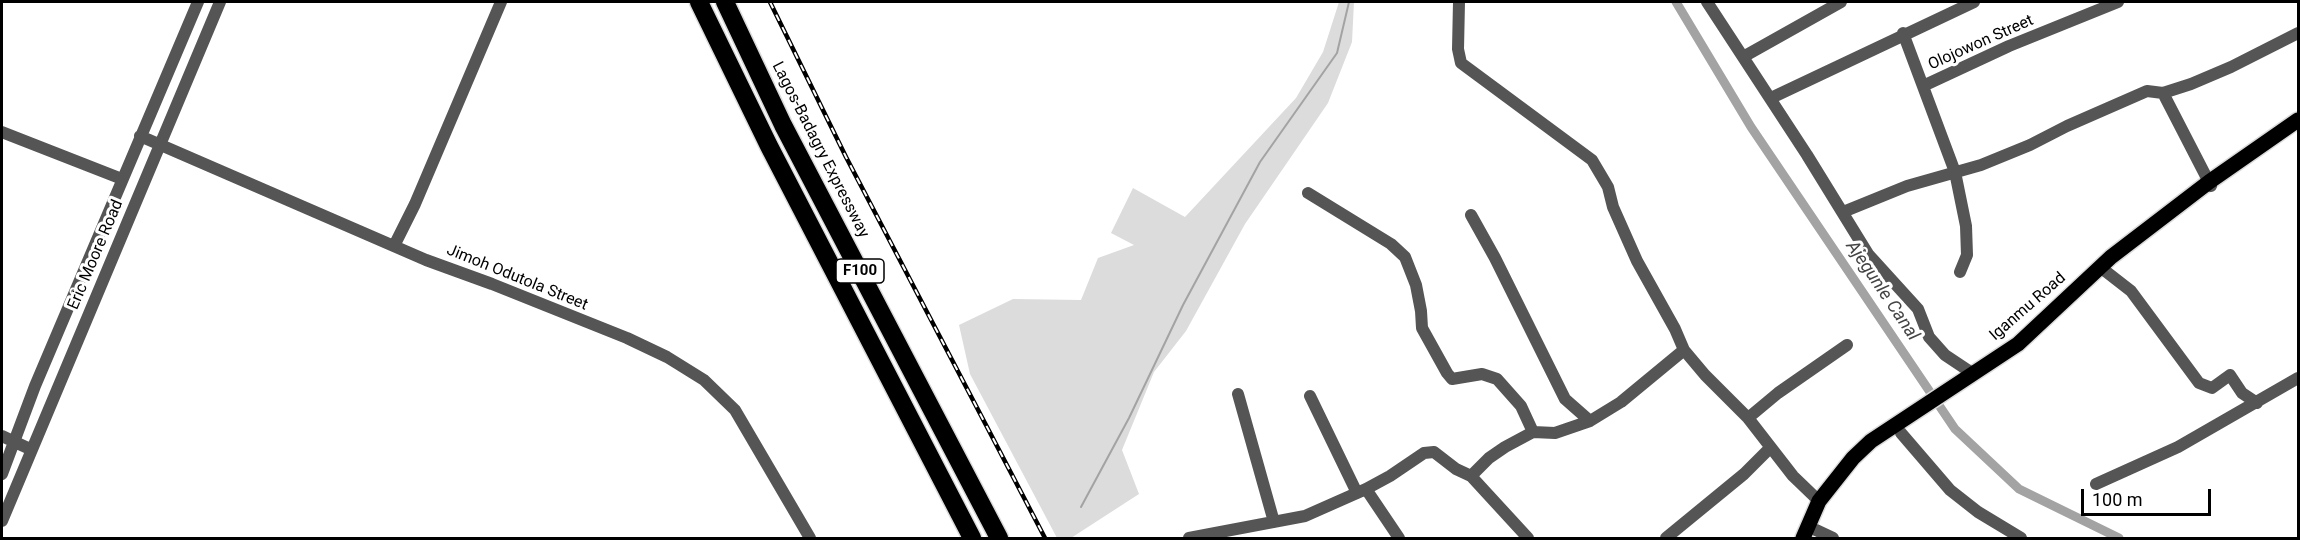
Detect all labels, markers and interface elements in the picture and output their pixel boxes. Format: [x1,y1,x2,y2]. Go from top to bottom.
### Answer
street label: Olojowon Street [1925,11,2037,75]
street label: Lagos-Badagry Expressway [767,59,873,241]
street label: Eric Moore Road [64,197,128,313]
water label: Ajegunle Canal [1841,237,1923,345]
street label: Jimoh Odutola Street [444,241,590,315]
road number: F100 [836,259,884,283]
street label: Iganmu Road [1986,269,2070,345]
scale bar [2084,477,2214,515]
text: 100 m [2092,489,2143,510]

